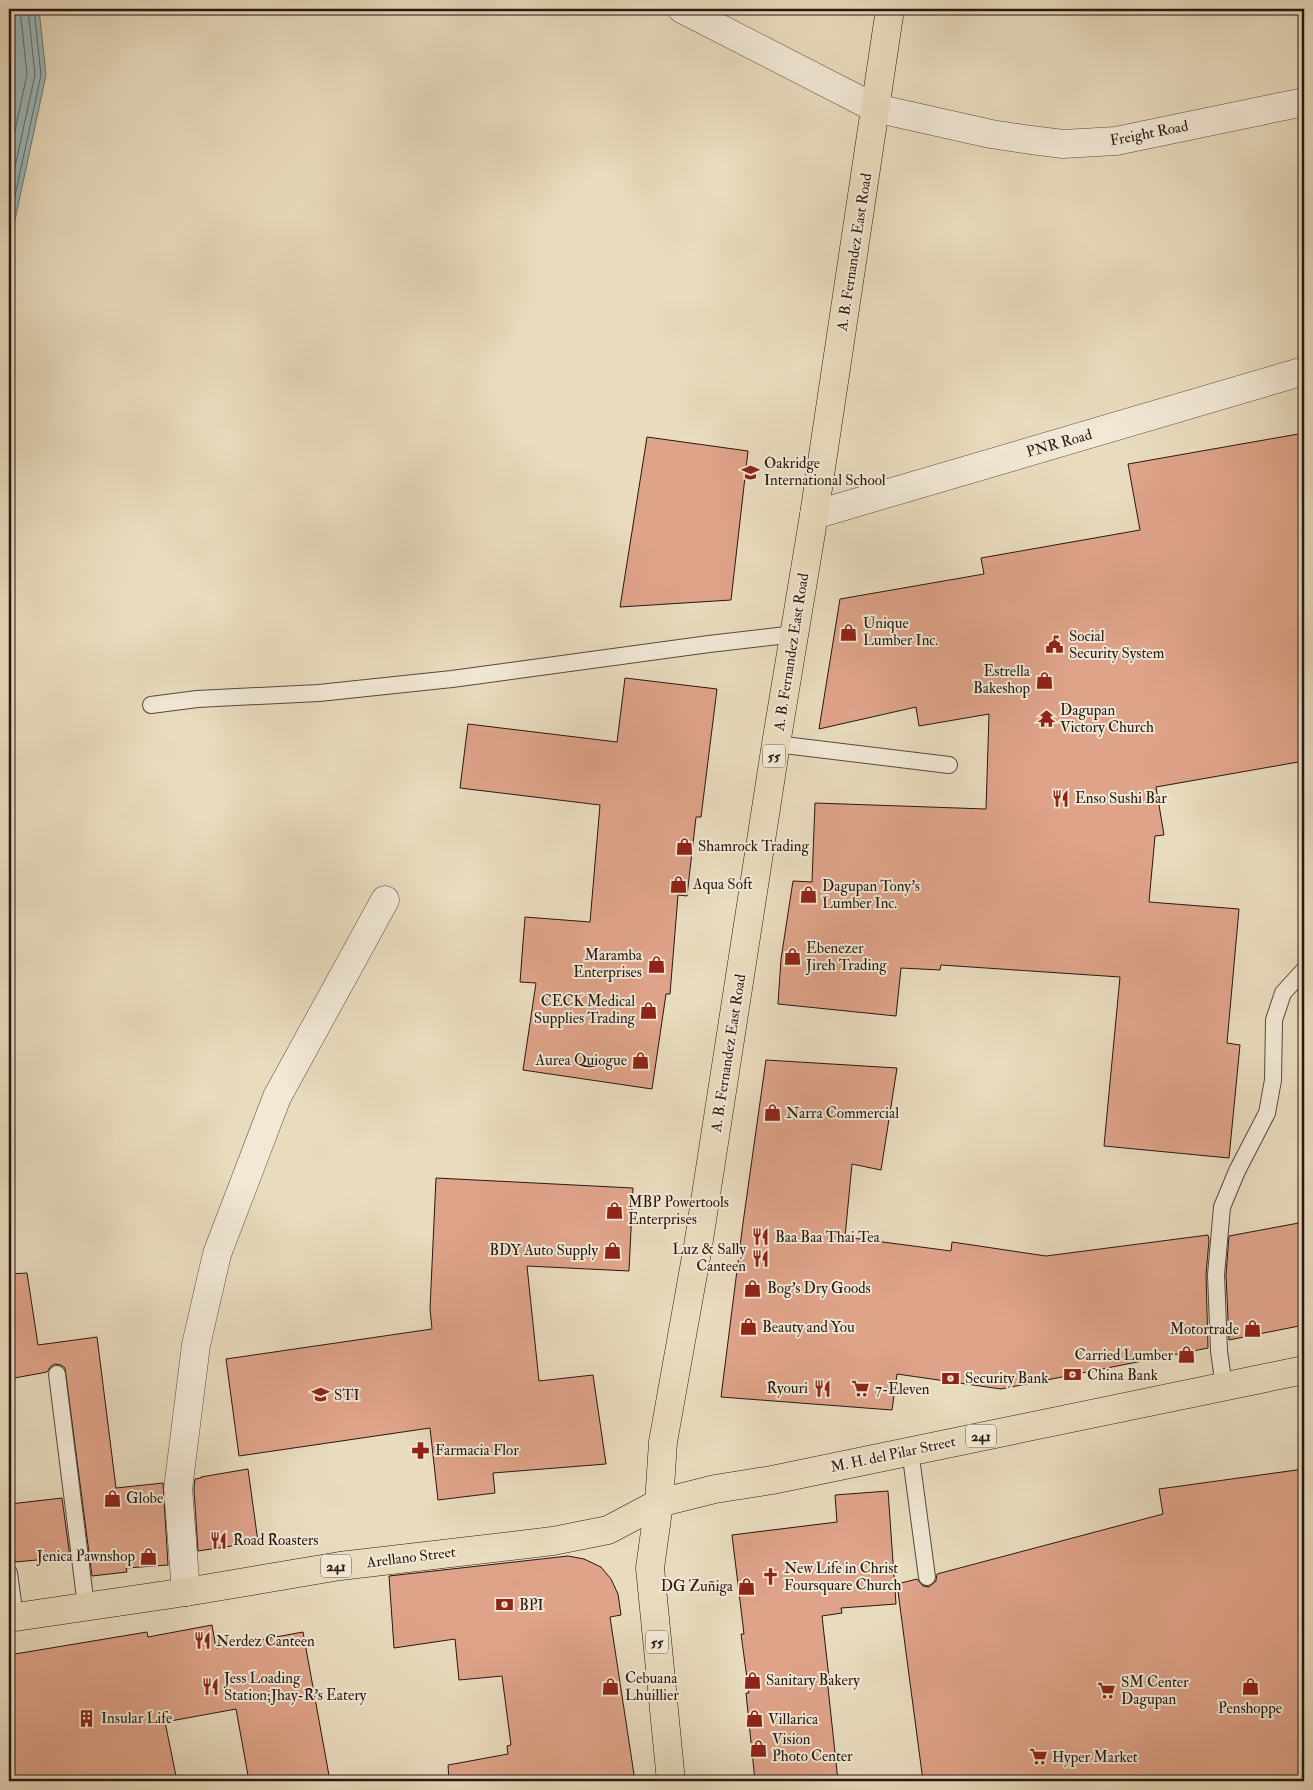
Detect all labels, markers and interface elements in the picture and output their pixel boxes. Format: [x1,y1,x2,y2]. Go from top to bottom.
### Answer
street label: Freight Road [1108,116,1190,150]
street label: A. B. Fernandez East Road [832,171,876,333]
street label: PNR Road [1024,425,1095,462]
place label: Oakridge International School [764,454,886,490]
school or university icon: Oakridge International School [740,462,760,482]
street label: A. B. Fernandez East Road [769,571,813,733]
place label: Unique Lumber Inc. [863,614,938,650]
shop icon: Unique Lumber Inc. [839,622,859,642]
place label: Social Security System [1069,627,1165,663]
public building icon: Social Security System [1045,635,1065,655]
place label: Estrella Bakeshop [973,662,1031,699]
shop icon: Estrella Bakeshop [1034,670,1054,690]
place label: Dagupan Victory Church [1060,701,1154,737]
temple icon: Dagupan Victory Church [1036,709,1056,729]
road number: 55 [763,744,785,768]
restaurant icon: Enso Sushi Bar [1051,788,1071,808]
place label: Enso Sushi Bar [1075,789,1167,808]
shop icon: Shamrock Trading [674,836,694,856]
place label: Shamrock Trading [698,837,810,856]
shop icon: Aqua Soft [669,874,689,894]
place label: Aqua Soft [692,875,753,894]
place label: Dagupan Tony's Lumber Inc. [822,877,920,913]
shop icon: Dagupan Tony's Lumber Inc. [798,885,818,905]
place label: Ebenezer Jireh Trading [805,939,887,976]
place label: Maramba Enterprises [573,946,643,983]
shop icon: Ebenezer Jireh Trading [782,947,802,967]
shop icon: Maramba Enterprises [646,954,666,974]
street label: A. B. Fernandez East Road [706,972,750,1134]
place label: CECK Medical Supplies Trading [534,992,636,1029]
shop icon: CECK Medical Supplies Trading [639,1000,659,1020]
shop icon: Aurea Quiogue [631,1050,651,1070]
place label: Aurea Quiogue [535,1051,627,1070]
shop icon: Narra Commercial [762,1103,782,1123]
place label: Narra Commercial [786,1104,899,1123]
place label: MBP Powertools Enterprises [628,1193,729,1230]
shop icon: MBP Powertools Enterprises [604,1201,624,1221]
restaurant icon: Baa Baa Thai Tea [751,1227,771,1247]
place label: Baa Baa Thai Tea [775,1228,880,1247]
shop icon: BDY Auto Supply [602,1240,622,1260]
place label: Luz & Sally Canteen [673,1240,746,1276]
place label: BDY Auto Supply [489,1241,598,1261]
restaurant icon: Luz & Sally Canteen [750,1248,770,1268]
shop icon: Bog's Dry Goods [743,1278,763,1298]
place label: Bog's Dry Goods [767,1279,871,1298]
shop icon: Beauty and You [738,1317,758,1337]
place label: Beauty and You [762,1318,855,1337]
shop icon: Motortrade [1243,1319,1263,1339]
place label: Motortrade [1170,1320,1239,1339]
shop icon: Carried Lumber [1177,1345,1197,1365]
place label: Carried Lumber [1075,1346,1173,1365]
bank icon: China Bank [1063,1365,1083,1385]
place label: China Bank [1087,1366,1158,1385]
bank icon: Security Bank [941,1368,961,1388]
place label: Security Bank [965,1369,1048,1388]
restaurant icon: Ryouri [812,1378,832,1398]
place label: Ryouri [767,1379,808,1398]
supermarket icon: 7-Eleven [851,1379,871,1399]
place label: 7-Eleven [875,1380,930,1399]
school or university icon: STI [310,1385,330,1405]
place label: STI [334,1386,360,1405]
road number: 241 [966,1424,996,1448]
street label: M. H. del Pilar Street [829,1432,957,1477]
pharmacy icon: Farmacia Flor [411,1440,431,1460]
place label: Farmacia Flor [435,1441,519,1460]
shop icon: Globe [102,1488,122,1508]
place label: Globe [126,1489,163,1508]
restaurant icon: Road Roasters [209,1530,229,1550]
place label: Road Roasters [233,1531,319,1550]
street label: Arellano Street [365,1543,457,1572]
shop icon: Jenica Pawnshop [139,1546,159,1566]
place label: Jenica Pawnshop [36,1547,135,1567]
road number: 241 [321,1554,351,1578]
place label: New Life in Christ Foursquare Church [784,1559,902,1595]
church icon: New Life in Christ Foursquare Church [760,1567,780,1587]
shop icon: DG Zuñiga [737,1576,757,1596]
place label: DG Zuñiga [661,1577,734,1596]
bank icon: BPI [495,1595,515,1615]
place label: BPI [519,1596,544,1615]
road number: 55 [646,1630,668,1654]
restaurant icon: Nerdez Canteen [192,1631,212,1651]
place label: Nerdez Canteen [216,1632,315,1651]
place label: Jess Loading Station;Jhay-R's Eatery [223,1669,367,1706]
place label: Cebuana Lhuillier [625,1669,679,1705]
shop icon: Sanitary Bakery [742,1670,762,1690]
place label: Sanitary Bakery [766,1671,860,1690]
place label: SM Center Dagupan [1121,1673,1189,1710]
restaurant icon: Jess Loading Station;Jhay-R's Eatery [200,1677,220,1697]
shop icon: Cebuana Lhuillier [601,1677,621,1697]
shop icon: Penshoppe [1240,1677,1260,1697]
supermarket icon: SM Center Dagupan [1097,1681,1117,1701]
place label: Penshoppe [1218,1699,1282,1719]
building icon: Insular Life [77,1708,97,1728]
place label: Insular Life [101,1709,172,1728]
shop icon: Villarica [744,1709,764,1729]
place label: Villarica [768,1710,819,1729]
place label: Vision Photo Center [772,1730,853,1766]
shop icon: Vision Photo Center [748,1738,768,1758]
supermarket icon: Hyper Market [1028,1747,1048,1767]
place label: Hyper Market [1052,1748,1138,1768]

